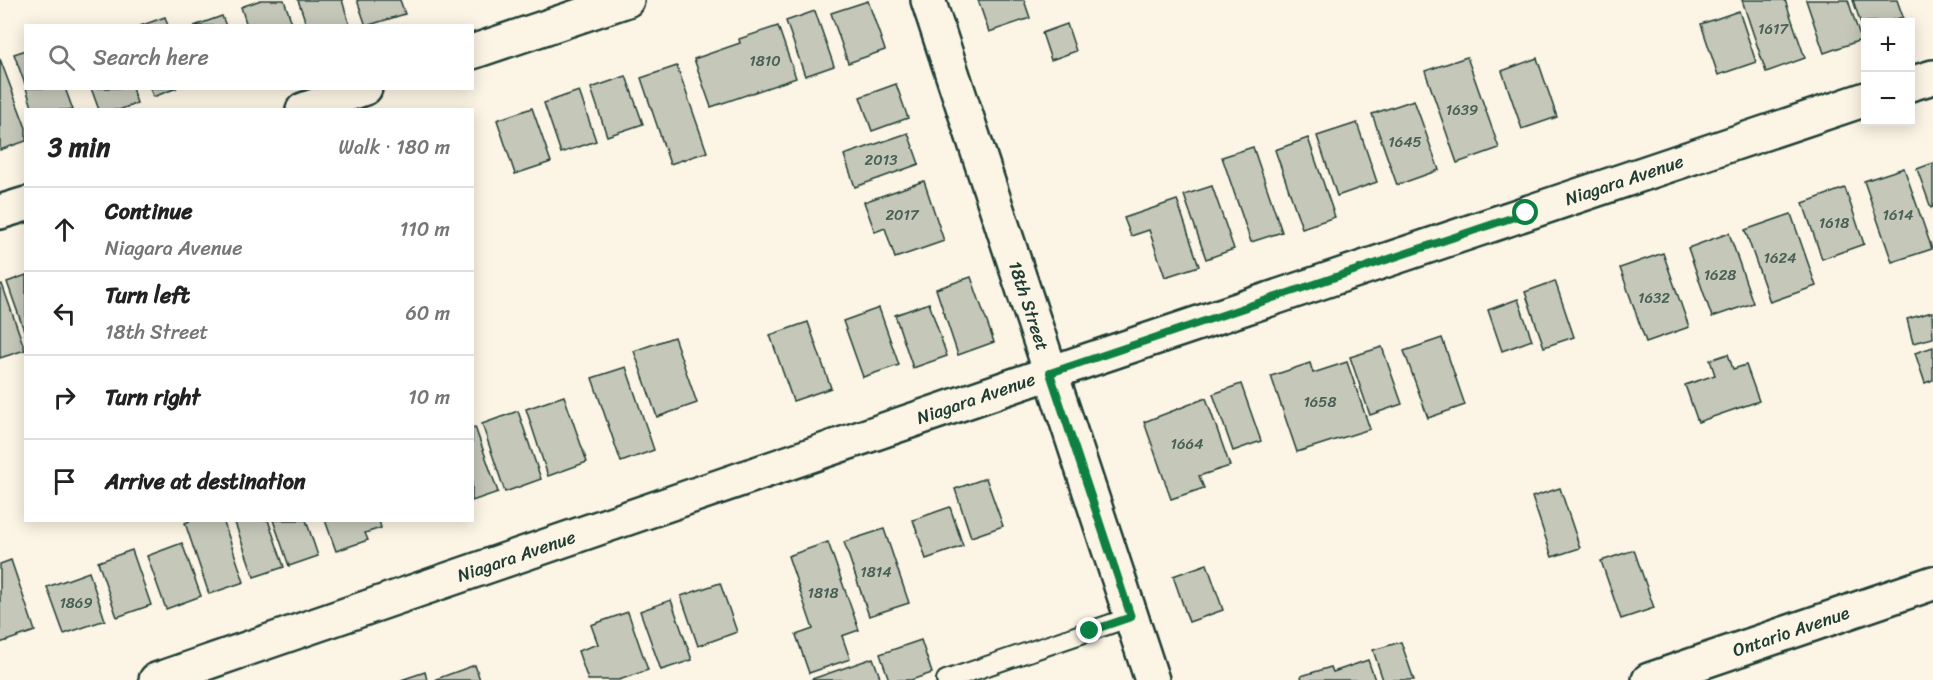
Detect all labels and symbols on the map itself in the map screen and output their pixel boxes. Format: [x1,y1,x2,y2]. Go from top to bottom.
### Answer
house number: 1617 [1758,16,1789,42]
house number: 1810 [749,48,781,74]
house number: 1639 [1446,97,1478,123]
house number: 1645 [1388,129,1422,155]
street label: Niagara Avenue [1560,145,1688,215]
house number: 2013 [865,147,897,173]
route start [1512,199,1538,225]
house number: 2017 [885,202,920,228]
house number: 1614 [1883,202,1913,228]
house number: 1618 [1819,210,1849,236]
house number: 1624 [1764,245,1797,271]
street label: 18th Street [999,257,1059,355]
house number: 1628 [1704,262,1736,288]
house number: 1632 [1638,285,1670,311]
street label: Niagara Avenue [912,363,1040,434]
house number: 1658 [1303,389,1337,415]
house number: 1664 [1171,431,1203,457]
street label: Niagara Avenue [453,521,580,592]
house number: 1814 [860,559,892,585]
house number: 1818 [808,580,838,606]
house number: 1869 [59,590,93,616]
street label: Ontario Avenue [1728,597,1854,666]
route end [1076,617,1102,643]

